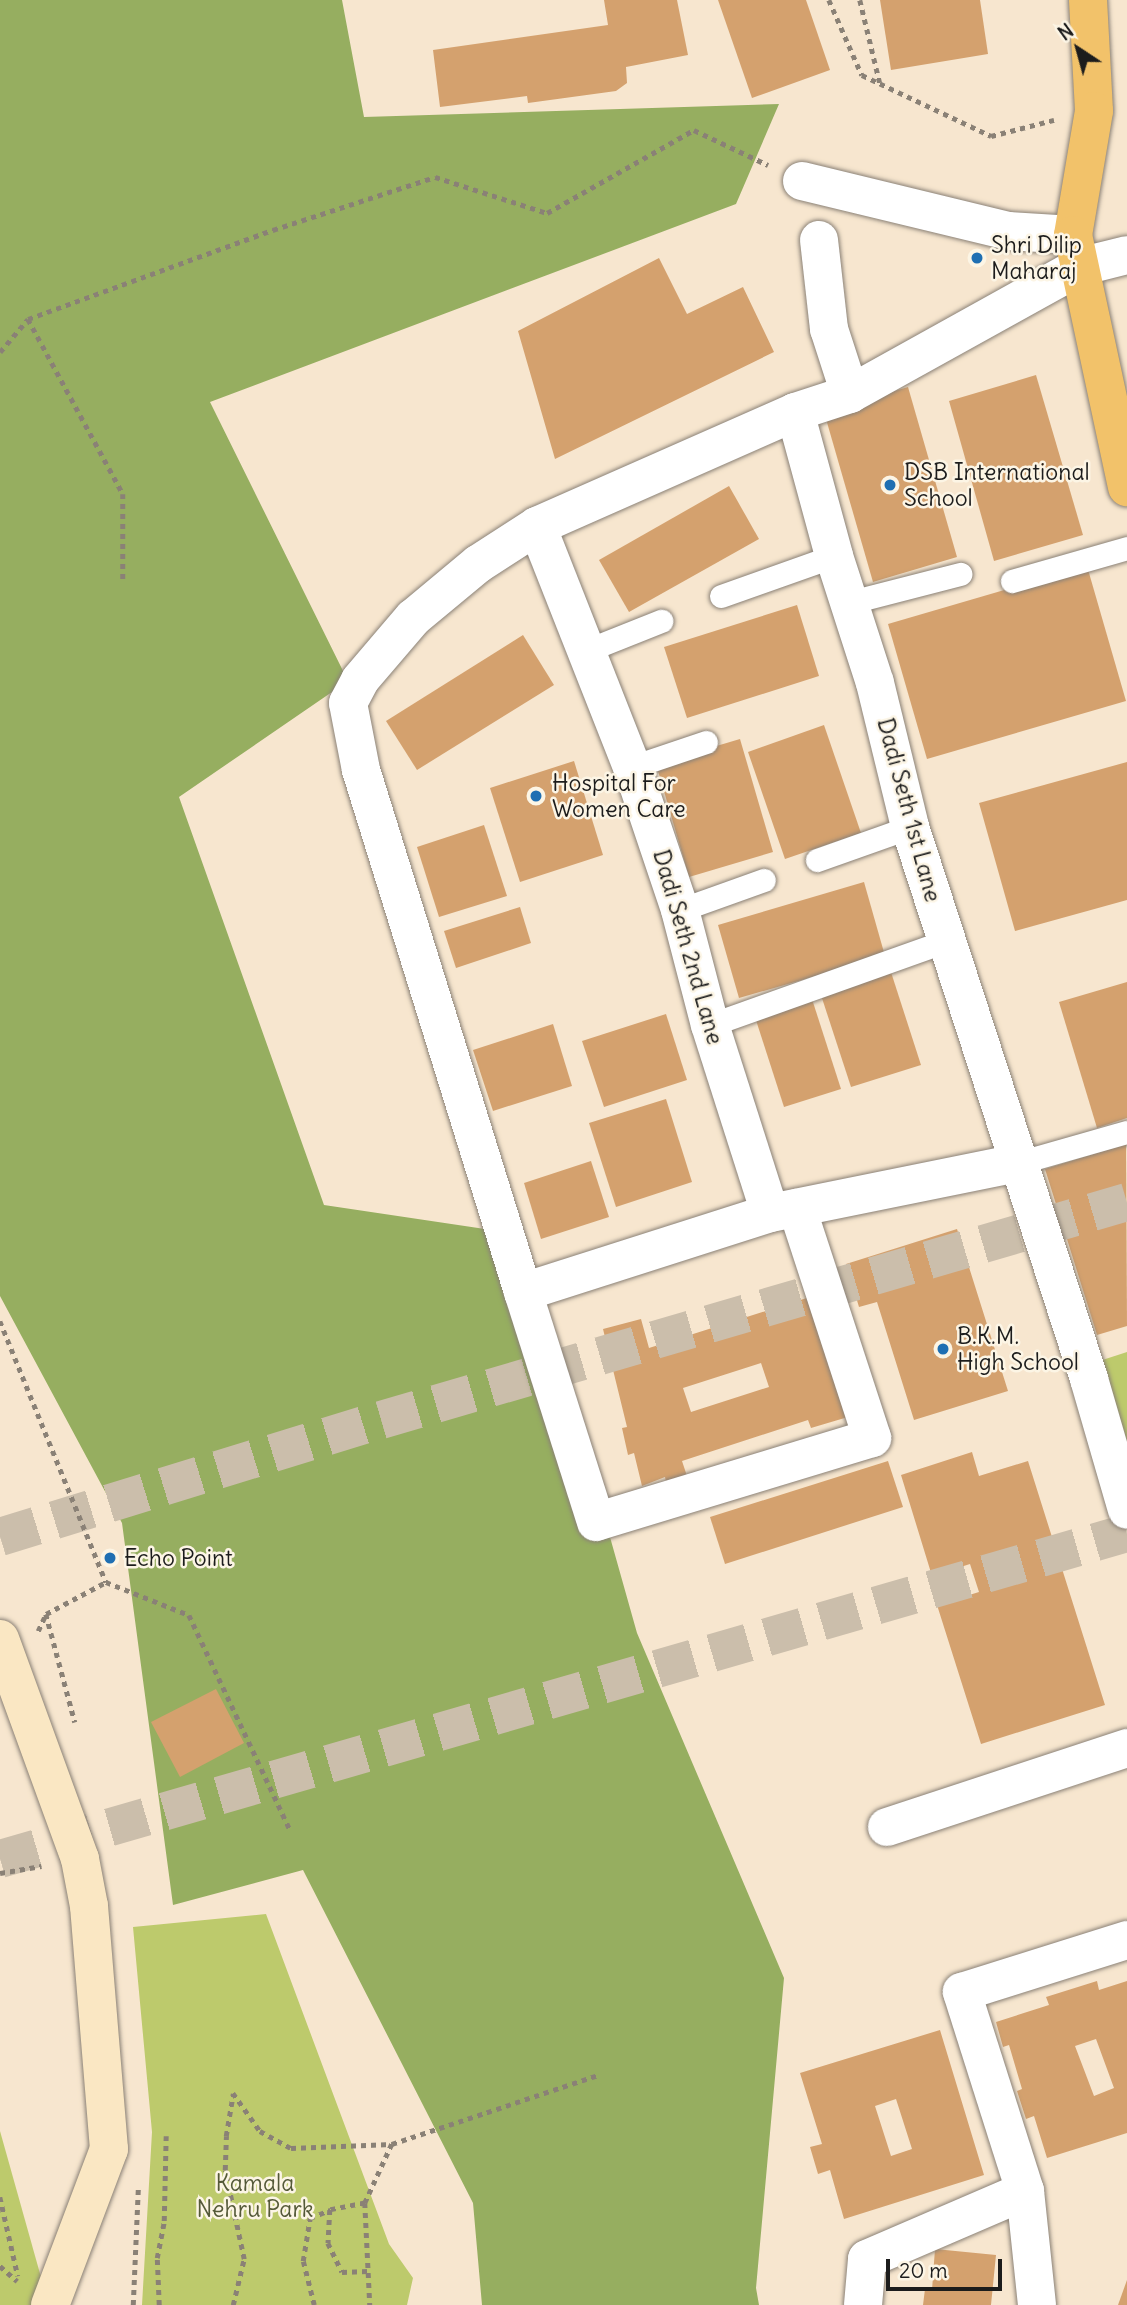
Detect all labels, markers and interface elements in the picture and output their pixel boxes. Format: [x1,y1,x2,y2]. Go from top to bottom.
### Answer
north arrow [1043,14,1113,84]
text: N [1053,18,1078,46]
place label: Shri Dilip Maharaj [991,231,1082,285]
marker: Shri Dilip Maharaj [969,250,985,266]
place label: DSB International School [904,458,1090,512]
marker: DSB International School [882,477,898,493]
street label: Dadi Seth 1st Lane [871,715,947,905]
place label: Hospital For Women Care [552,769,686,823]
marker: Hospital For Women Care [526,786,546,806]
street label: Dadi Seth 2nd Lane [647,846,729,1048]
place label: B.K.M. High School [957,1322,1079,1376]
marker: B.K.M. High School [935,1341,951,1357]
place label: Echo Point [124,1544,233,1572]
marker: Echo Point [102,1550,118,1566]
park label: Kamala Nehru Park [196,2169,314,2223]
scale bar [889,2246,1004,2290]
text: 20 m [899,2257,948,2284]

